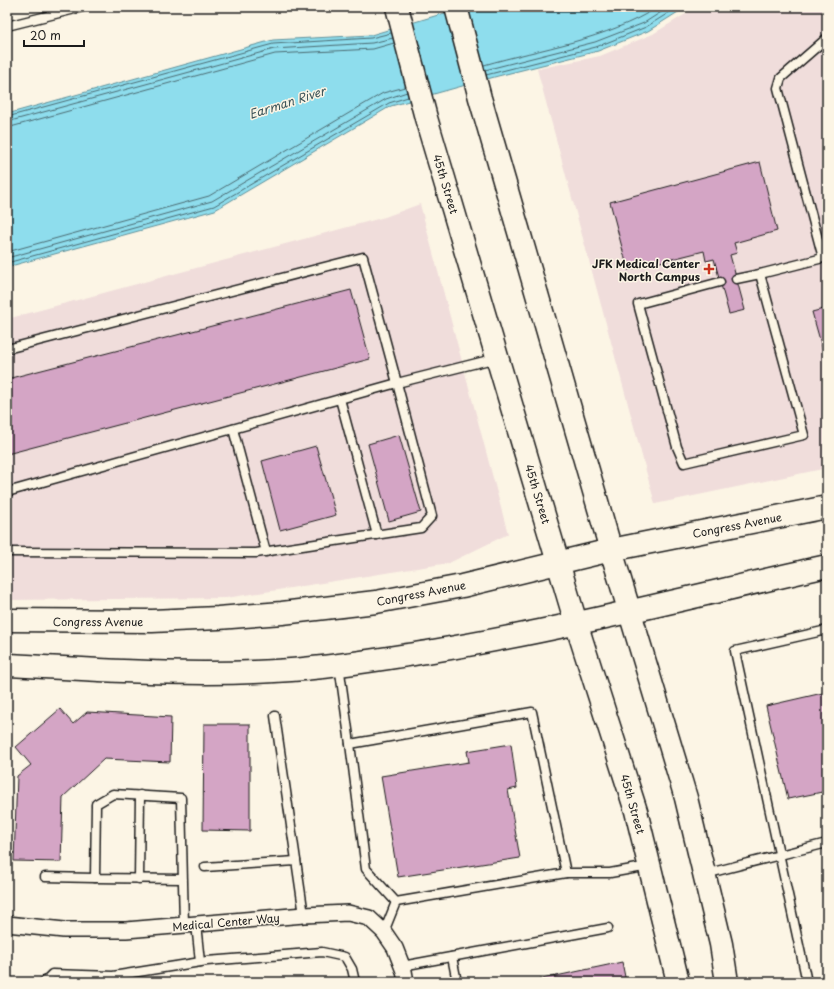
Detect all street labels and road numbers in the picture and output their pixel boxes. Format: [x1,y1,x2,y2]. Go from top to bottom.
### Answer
street label: 45th Street [429,152,463,216]
street label: 45th Street [521,462,555,526]
street label: Congress Avenue [691,508,783,542]
street label: Congress Avenue [375,576,467,610]
street label: Congress Avenue [53,613,143,630]
street label: 45th Street [616,772,650,836]
street label: Medical Center Way [172,909,280,935]

